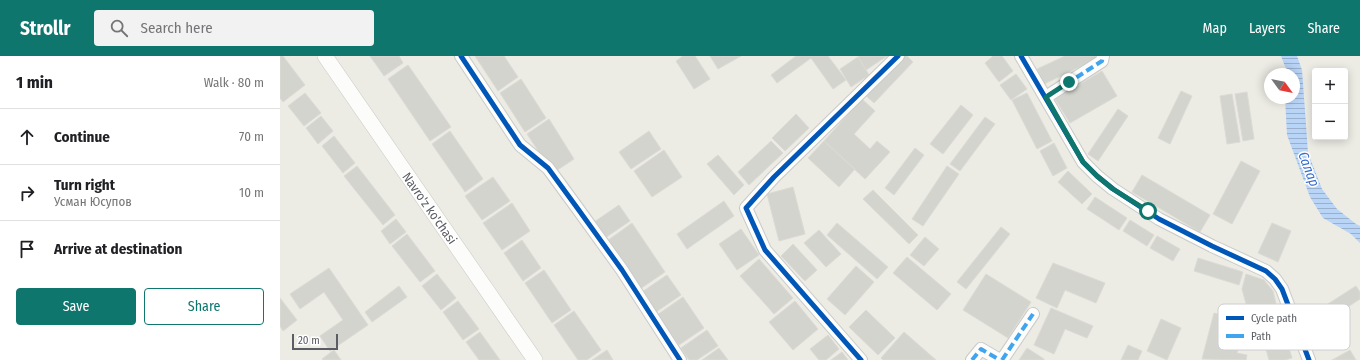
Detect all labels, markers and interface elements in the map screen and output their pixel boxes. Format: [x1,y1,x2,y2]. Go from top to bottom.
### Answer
search box [94,10,374,46]
text: Strollr [20,17,70,40]
icon: search [108,17,130,39]
text: Search here [140,19,213,37]
text: Map [1203,20,1227,37]
text: Layers [1249,20,1285,37]
text: Share [1307,20,1340,37]
north arrow [1264,68,1300,104]
map controls [1312,68,1348,140]
button: + [1312,68,1348,104]
text: 1 min [16,72,53,93]
route end [1060,73,1078,91]
text: Walk · 80 m [204,75,264,90]
button: − [1312,104,1348,140]
icon: ahead [16,126,38,148]
text: Continue [54,128,110,146]
text: 70 m [239,129,264,144]
water label: Салар [1294,149,1323,189]
street label: Navro'z ko'chasi [399,170,460,247]
text: Turn right [54,176,115,194]
icon: right [16,182,38,204]
text: 10 m [239,185,264,200]
text: Усман Юсупов [54,194,132,209]
route start [1139,202,1157,220]
icon: arrive [16,238,38,260]
text: Arrive at destination [54,240,182,258]
button: Save [16,288,136,325]
button: Share [144,288,264,325]
legend [1218,304,1350,350]
text: Cycle path [1251,312,1297,325]
text: Path [1251,330,1271,343]
scale bar [292,332,338,351]
text: 20 m [298,334,320,347]

